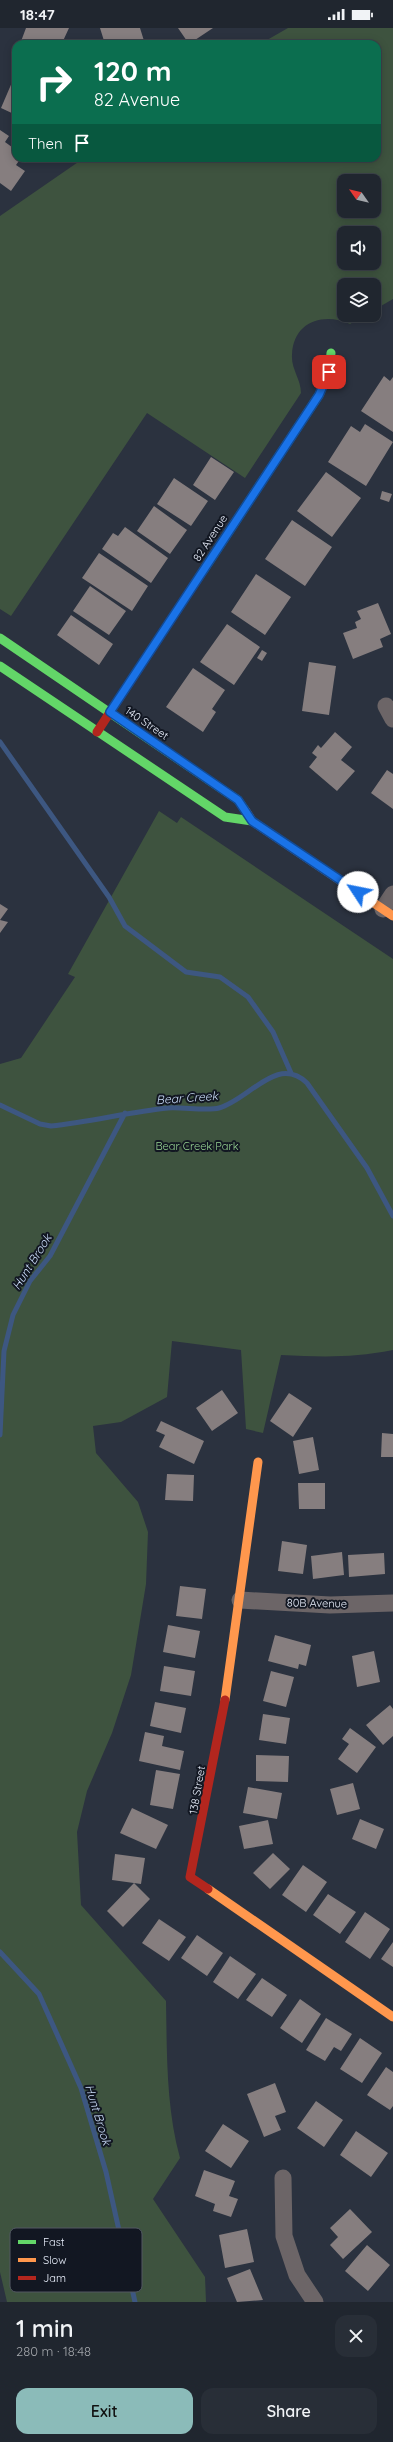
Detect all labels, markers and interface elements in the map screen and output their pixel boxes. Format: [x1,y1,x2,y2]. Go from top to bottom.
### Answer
text: 18:47 [20,5,55,24]
text: 120 m [94,53,172,88]
icon: right [28,56,80,108]
text: 82 Avenue [94,88,180,111]
icon: arrive [71,132,93,154]
text: Then [28,134,63,153]
north arrow [337,174,381,218]
map controls [337,174,381,322]
button: sound [337,226,381,270]
button: layers [337,278,381,322]
pin [312,355,346,389]
icon: arrive [318,361,340,383]
street label: 82 Avenue [190,512,230,564]
street label: 140 Street [123,703,172,743]
position arrow [337,871,379,913]
water label: Bear Creek [156,1088,220,1107]
park label: Bear Creek Park [155,1139,239,1153]
water label: Hunt Brook [9,1230,55,1292]
street label: 80B Avenue [287,1595,347,1611]
street label: 138 Street [186,1764,208,1815]
water label: Hunt Brook [82,2083,115,2149]
legend [10,2228,142,2292]
text: Fast [43,2235,65,2249]
text: Slow [43,2253,67,2267]
text: Jam [43,2271,66,2285]
text: 1 min [16,2313,74,2343]
button: close [335,2315,377,2357]
text: 280 m · 18:48 [16,2343,91,2359]
button: Exit [16,2388,193,2434]
button: Share [201,2388,377,2434]

